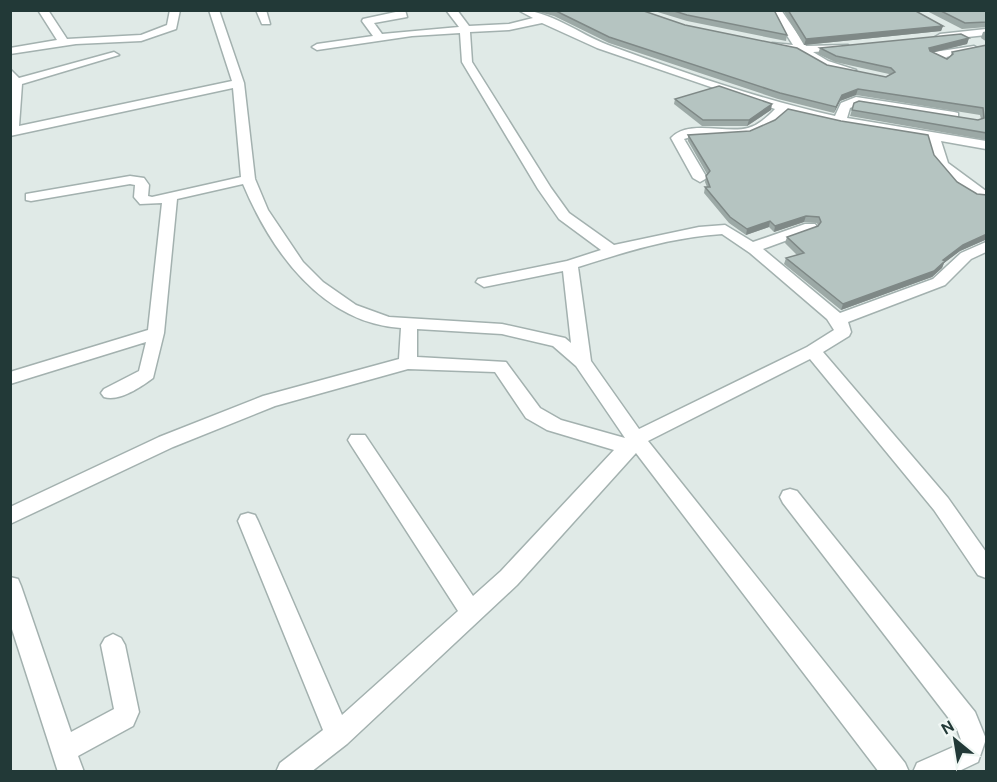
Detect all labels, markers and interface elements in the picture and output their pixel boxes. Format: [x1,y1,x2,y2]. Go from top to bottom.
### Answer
north arrow [925,710,985,770]
text: N [938,716,957,738]

